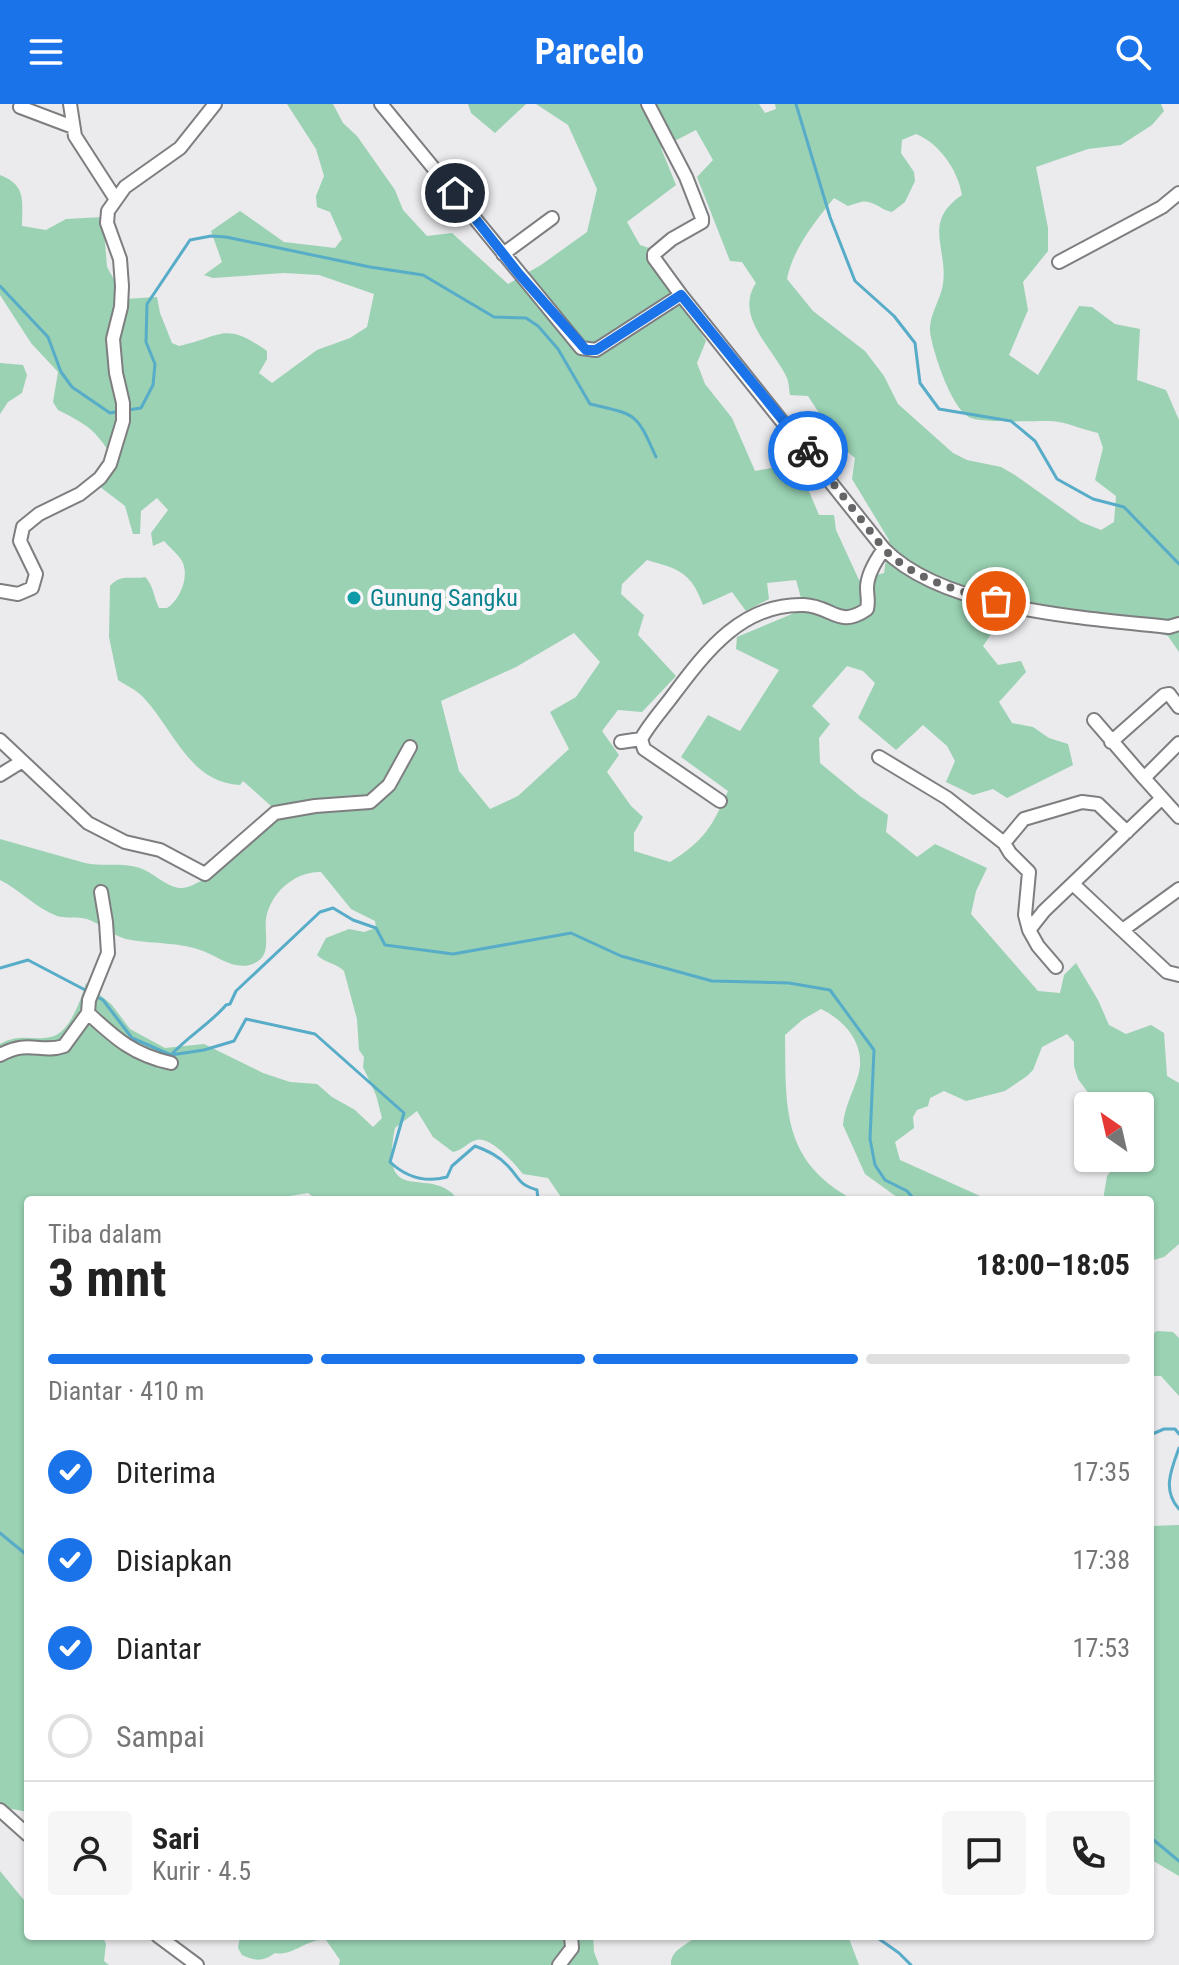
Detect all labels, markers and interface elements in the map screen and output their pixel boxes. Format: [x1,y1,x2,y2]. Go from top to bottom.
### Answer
icon: menu [24,30,68,74]
icon: search [1111,30,1155,74]
text: Parcelo [535,31,644,73]
pin [421,159,489,227]
icon: home [433,171,477,215]
courier [768,411,848,491]
icon: bike [786,429,830,473]
pin [962,567,1030,635]
icon: bag [974,579,1018,623]
place label: Gunung Sangku [370,584,518,612]
marker: Gunung Sangku [345,589,363,607]
north arrow [1074,1092,1154,1172]
map controls [1074,1092,1154,1172]
text: Tiba dalam [48,1219,162,1249]
text: 18:00–18:05 [976,1247,1130,1282]
text: 3 mnt [48,1248,166,1309]
text: Diantar · 410 m [48,1376,204,1406]
icon: check [48,1450,92,1494]
text: Diterima [116,1455,216,1490]
text: 17:35 [1073,1457,1130,1487]
icon: check [48,1538,92,1582]
text: Disiapkan [116,1543,232,1578]
text: 17:38 [1073,1545,1130,1575]
icon: check [48,1626,92,1670]
text: Diantar [116,1631,201,1666]
text: 17:53 [1073,1633,1130,1663]
text: Sampai [116,1719,205,1754]
button: person [48,1811,132,1895]
button: chat [942,1811,1026,1895]
button: phone [1046,1811,1130,1895]
text: Sari [152,1821,200,1856]
text: Kurir · 4.5 [152,1856,251,1886]

